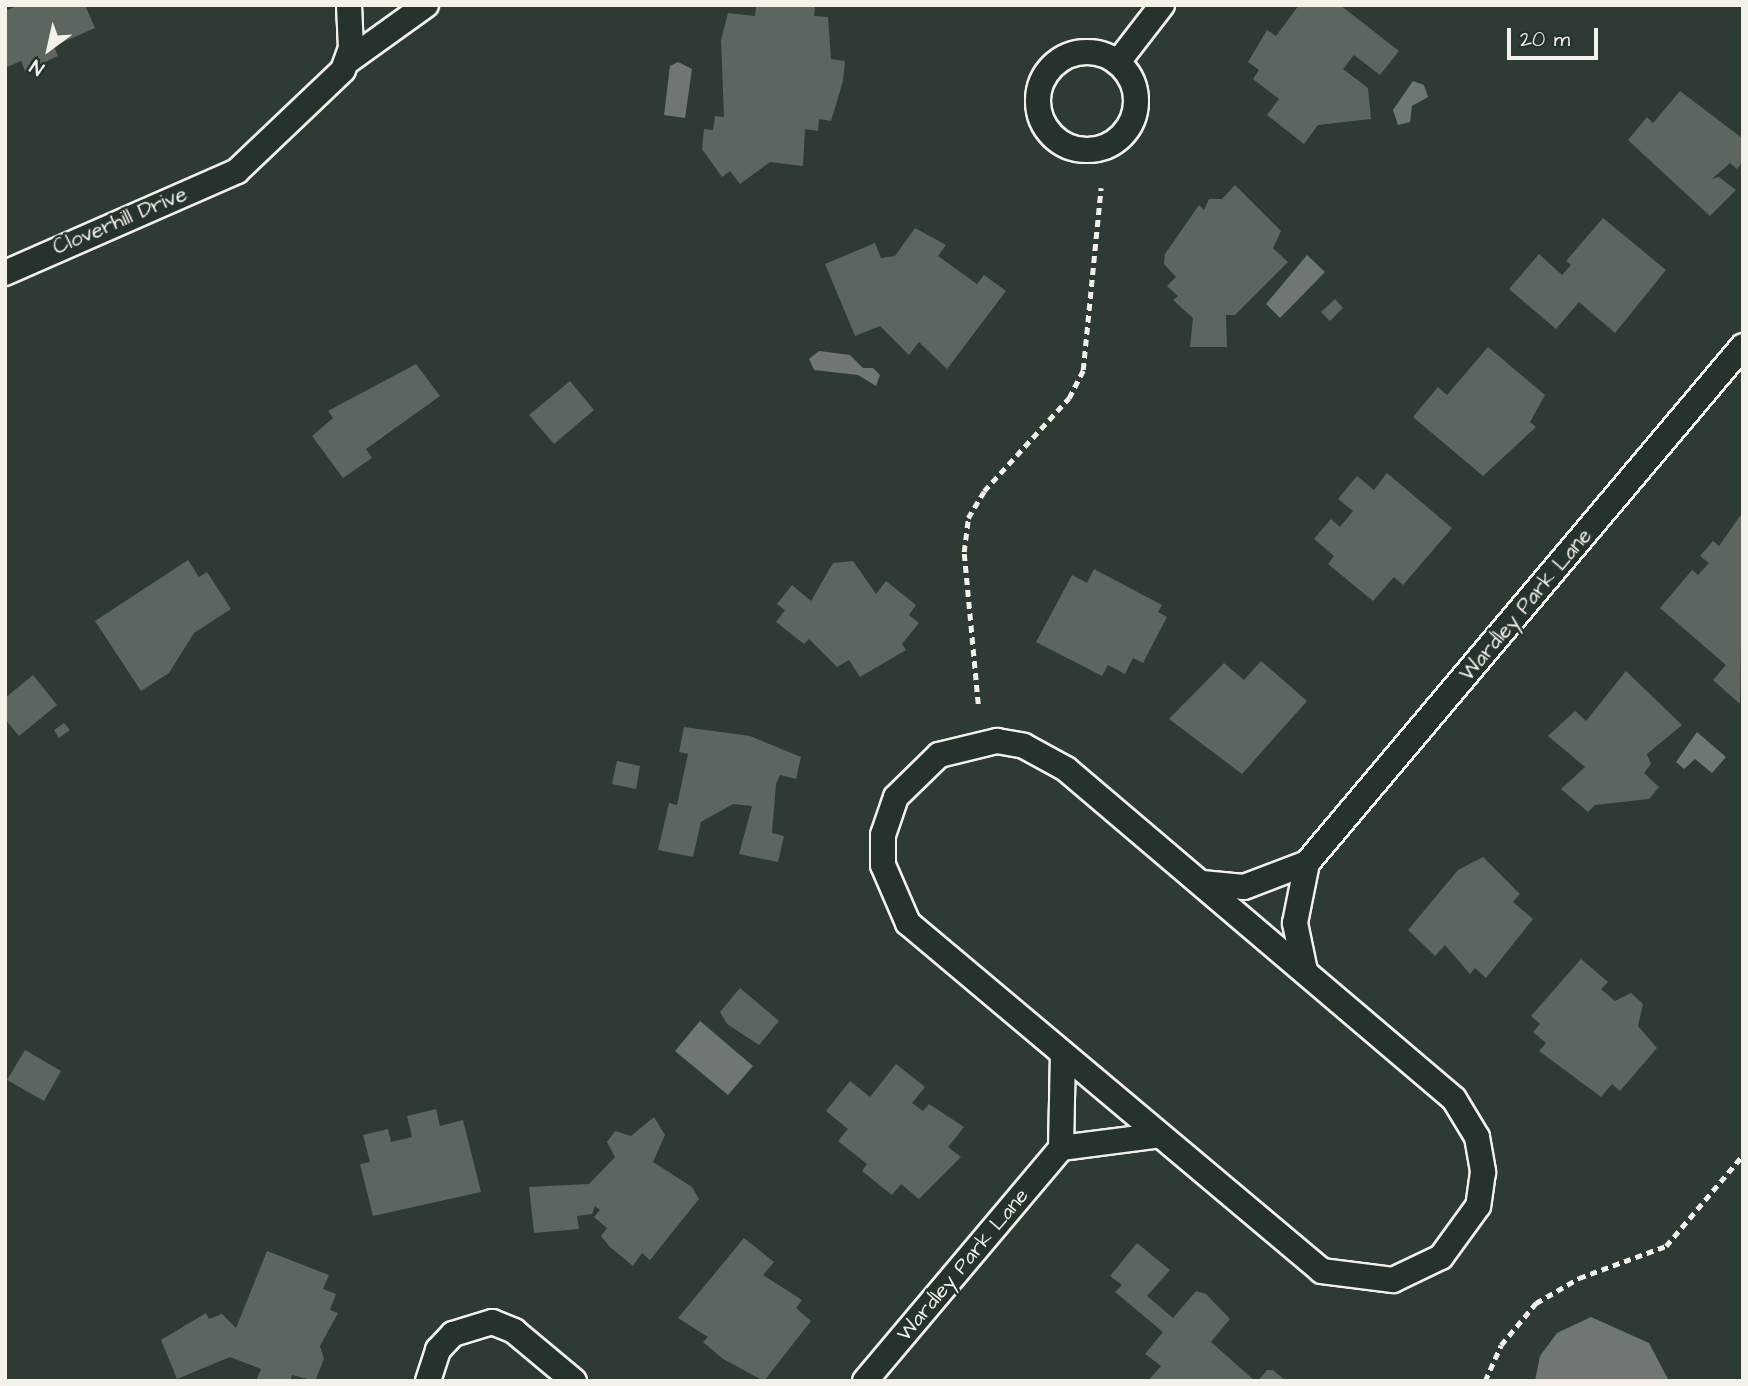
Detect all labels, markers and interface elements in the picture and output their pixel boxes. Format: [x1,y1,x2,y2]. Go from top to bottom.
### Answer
north arrow [14,14,84,84]
scale bar [1510,14,1601,58]
text: 20 m [1520,25,1570,54]
text: N [25,52,50,82]
street label: Cloverhill Drive [49,181,191,261]
street label: Wardley Park Lane [1455,524,1597,686]
street label: Wardley Park Lane [892,1184,1034,1346]

